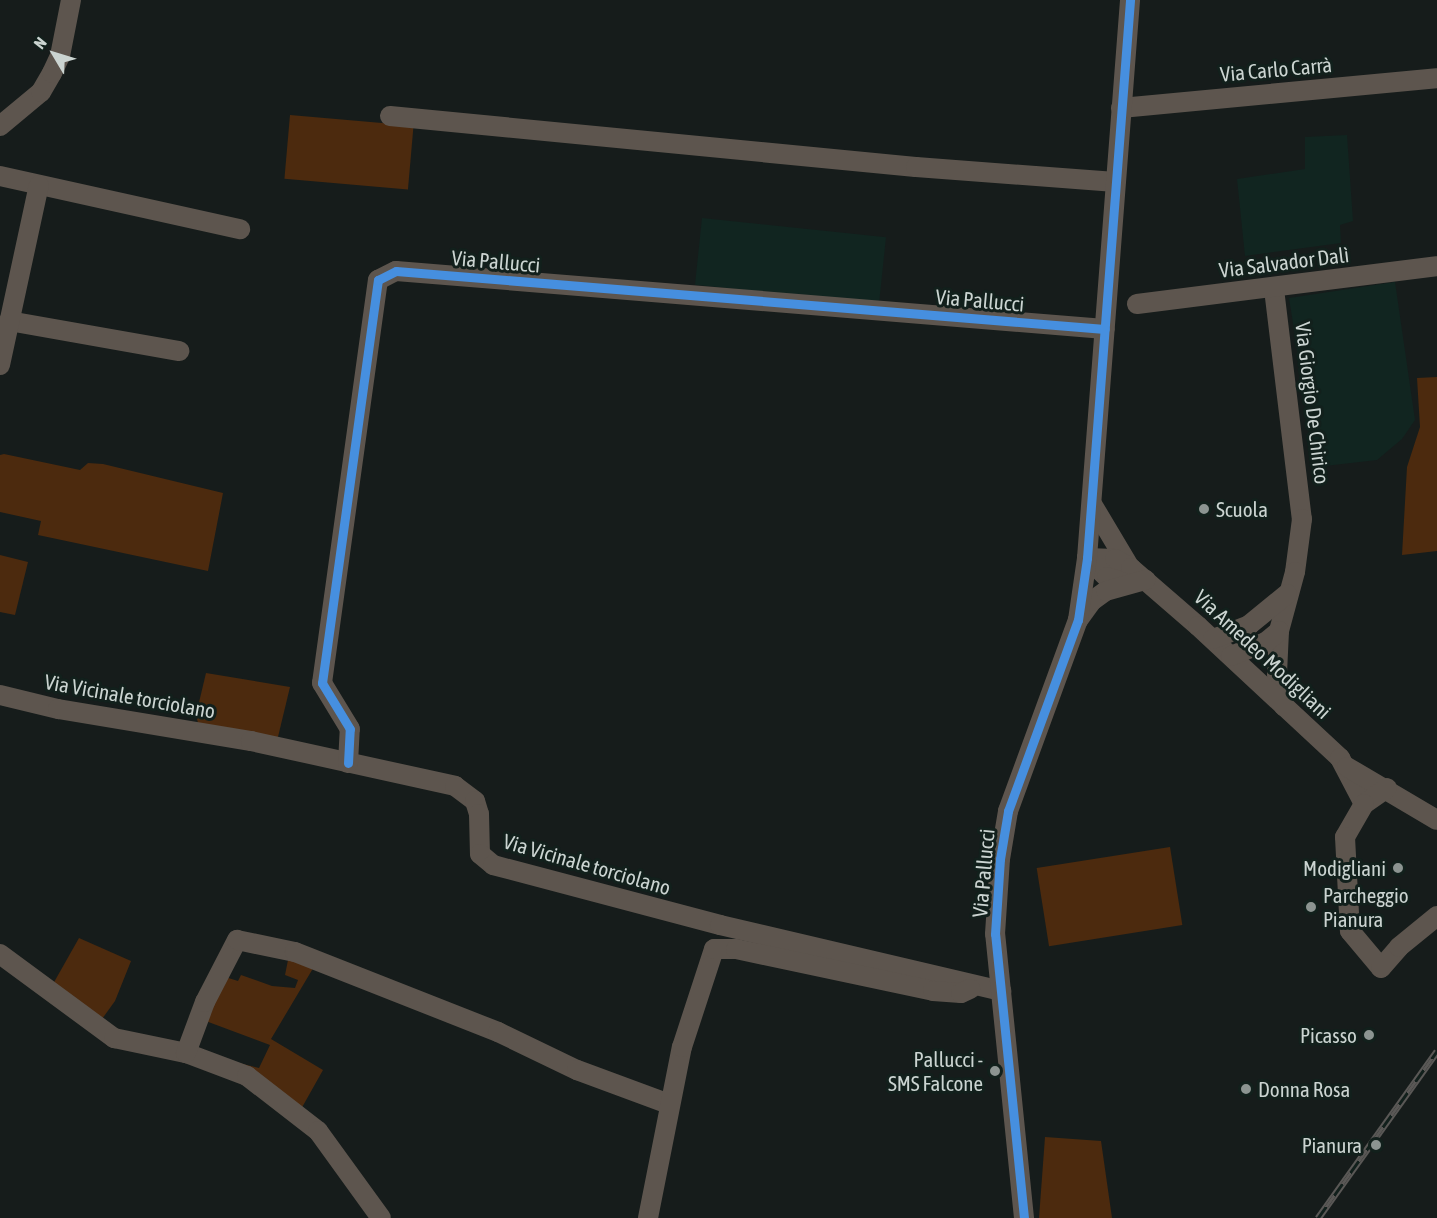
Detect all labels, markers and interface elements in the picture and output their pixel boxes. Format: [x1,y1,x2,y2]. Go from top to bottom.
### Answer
north arrow [24,24,84,84]
text: N [30,34,50,52]
street label: Via Carlo Carrà [1219,52,1333,86]
street label: Via Salvador Dalì [1218,242,1350,282]
street label: Via Pallucci [451,245,541,277]
street label: Via Pallucci [935,284,1025,316]
street label: Via Giorgio De Chirico [1291,321,1335,485]
place label: Scuola [1216,496,1268,522]
marker: Scuola [1197,502,1211,516]
street label: Via Amedeo Modigliani [1189,584,1337,724]
street label: Via Vicinale torciolano [43,669,217,723]
street label: Via Vicinale torciolano [500,828,674,900]
street label: Via Pallucci [967,828,999,918]
place label: Modigliani [1303,855,1386,881]
marker: Modigliani [1391,861,1405,875]
place label: Parcheggio Pianura [1323,882,1409,932]
marker: Parcheggio Pianura [1304,900,1318,914]
place label: Picasso [1300,1022,1357,1048]
marker: Picasso [1362,1028,1376,1042]
place label: Pallucci - SMS Falcone [888,1046,983,1096]
marker: Pallucci - SMS Falcone [988,1064,1002,1078]
place label: Donna Rosa [1258,1076,1350,1102]
marker: Donna Rosa [1239,1082,1253,1096]
place label: Pianura [1302,1132,1362,1158]
marker: Pianura [1367,1136,1385,1154]

